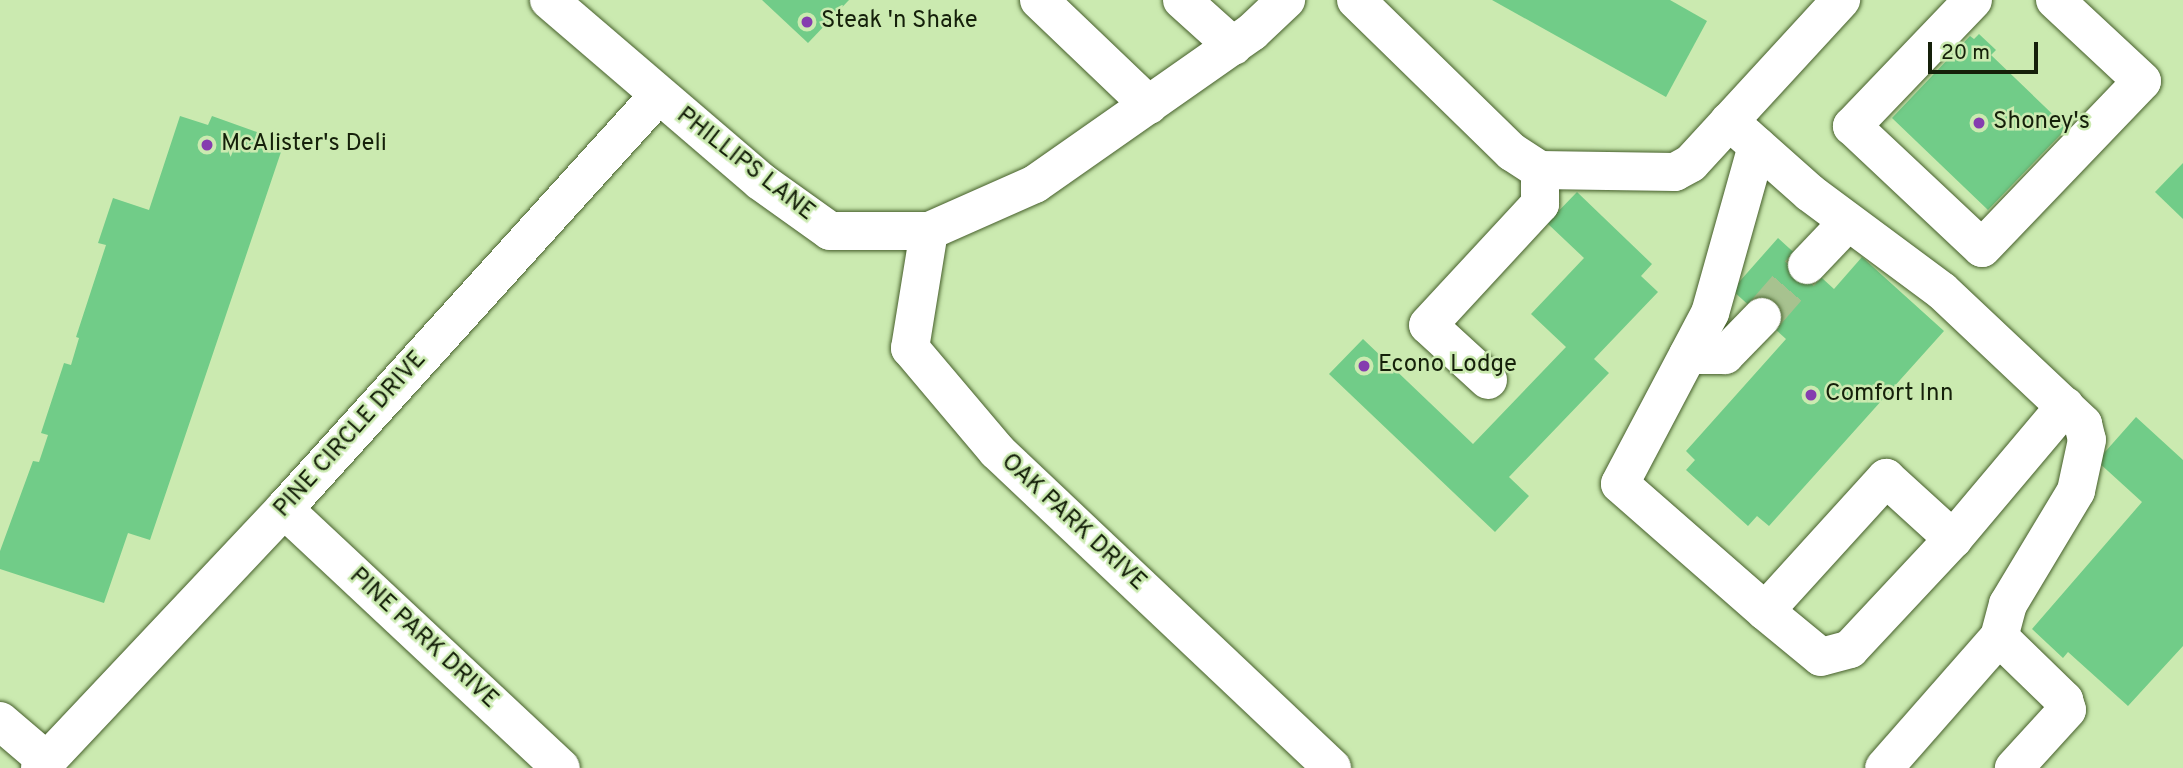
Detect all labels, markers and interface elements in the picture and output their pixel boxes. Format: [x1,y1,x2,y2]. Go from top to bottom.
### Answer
place label: Steak 'n Shake [821,8,978,36]
marker: Steak 'n Shake [799,14,815,30]
scale bar [1931,28,2041,72]
text: 20 m [1941,40,1990,67]
street label: PHILLIPS LANE [670,102,820,228]
place label: Shoney's [1993,109,2090,137]
marker: Shoney's [1971,115,1987,131]
place label: McAlister's Deli [221,131,387,159]
marker: McAlister's Deli [199,137,215,153]
street label: PINE CIRCLE DRIVE [269,346,433,524]
place label: Econo Lodge [1378,352,1517,380]
marker: Econo Lodge [1356,358,1372,374]
place label: Comfort Inn [1825,381,1953,409]
marker: Comfort Inn [1803,387,1819,403]
street label: OAK PARK DRIVE [994,448,1152,598]
street label: PINE PARK DRIVE [343,563,503,715]

